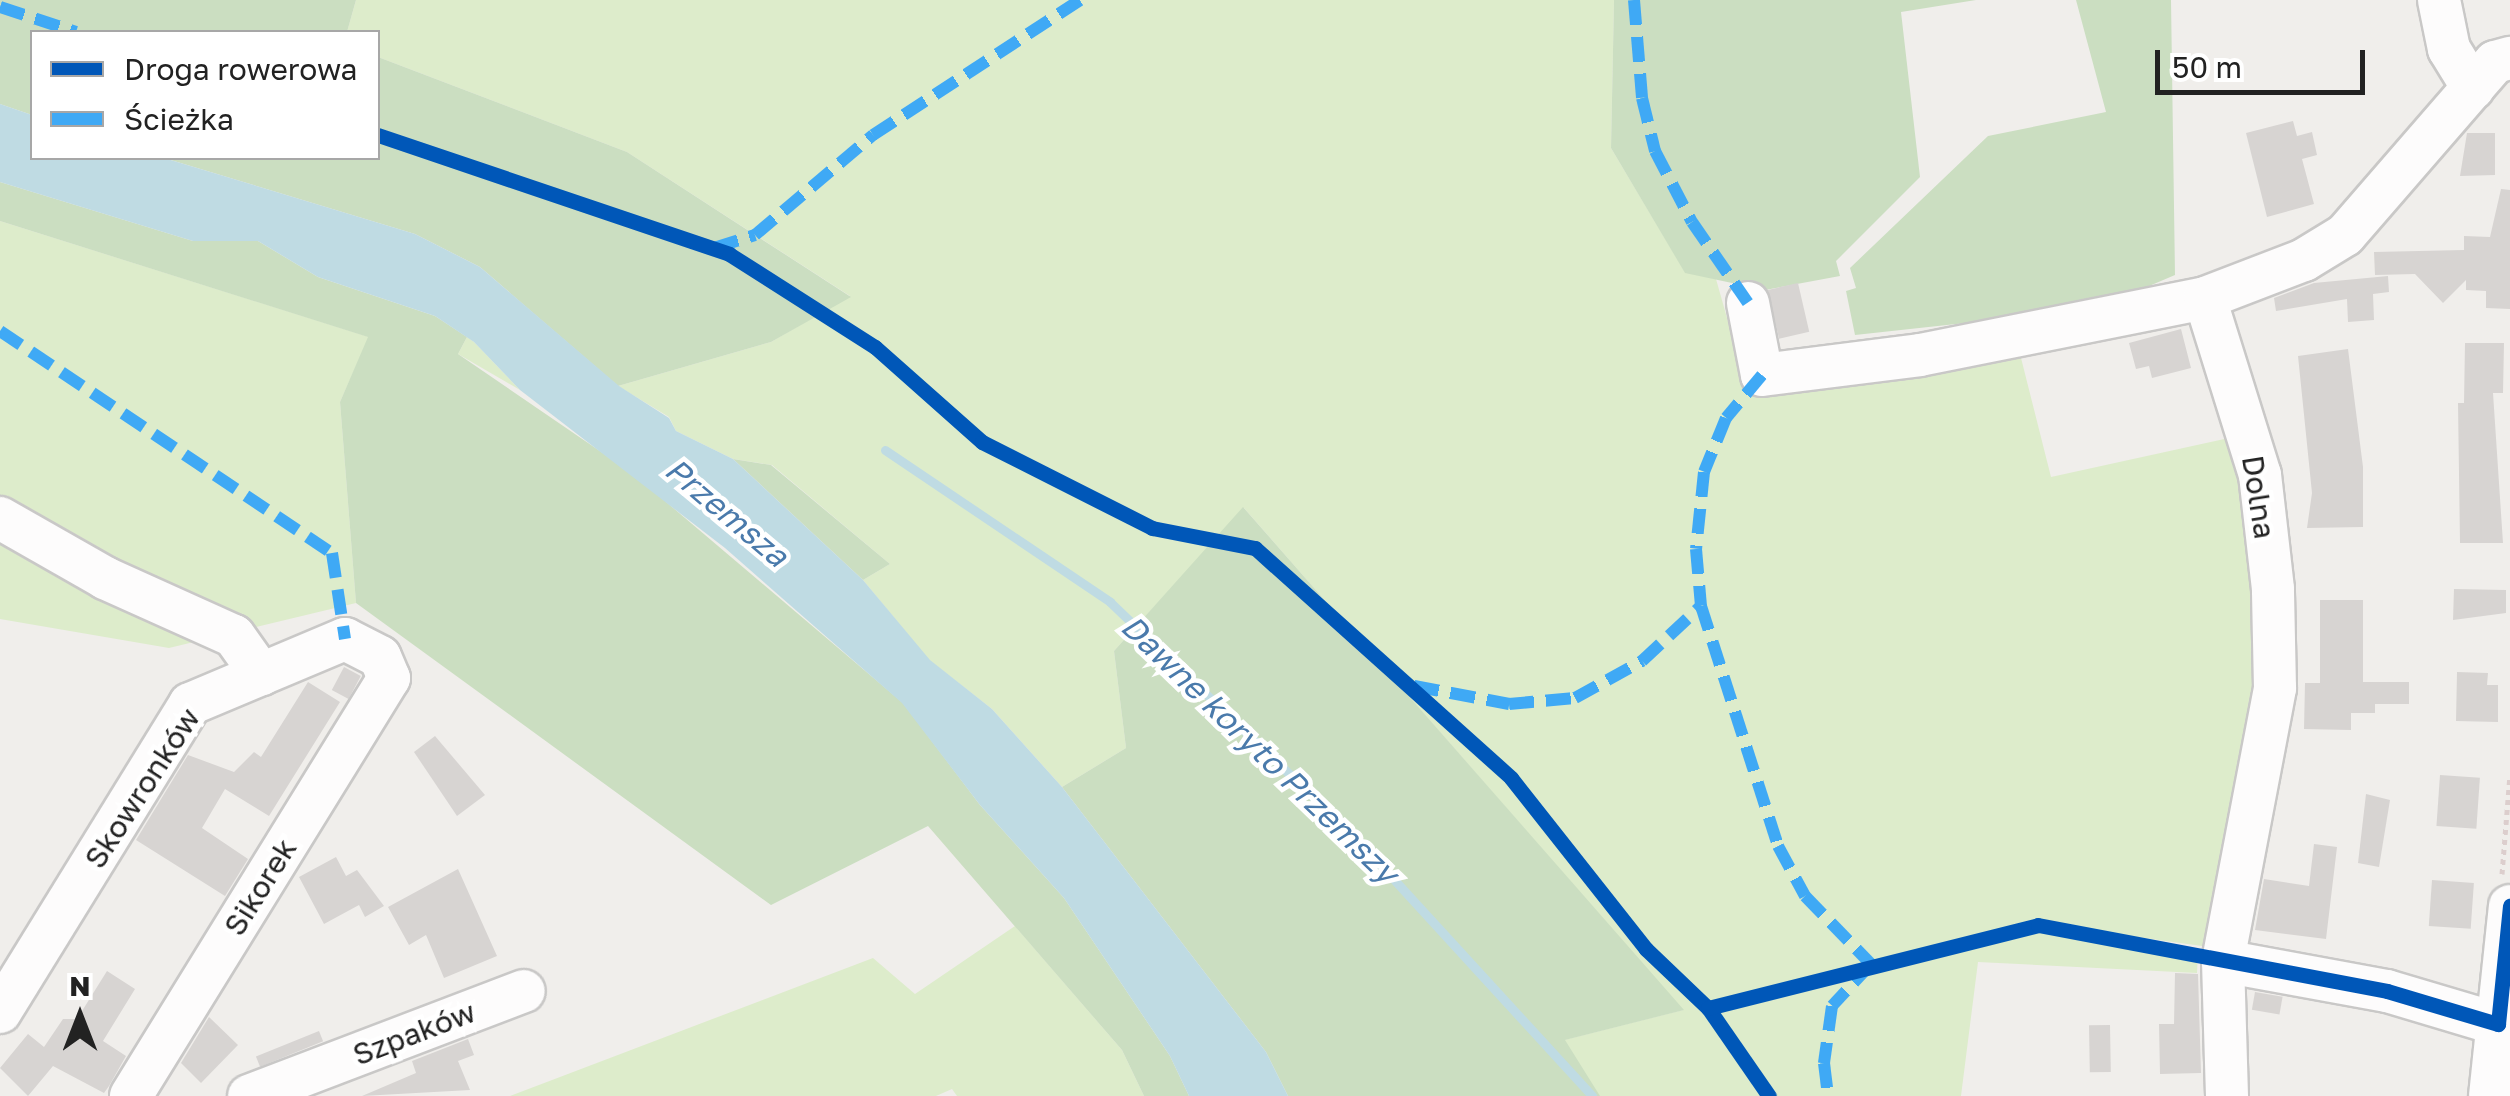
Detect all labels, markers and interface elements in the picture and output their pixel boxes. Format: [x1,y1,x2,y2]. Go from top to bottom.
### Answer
legend [30,30,380,160]
scale bar [2160,30,2370,92]
text: 50 m [2172,49,2242,85]
text: Droga rowerowa [124,51,358,87]
text: Ścieżka [124,101,234,137]
water label: Przemsza [658,450,796,574]
street label: Dolna [2235,453,2283,541]
water label: Dawne koryto Przemszy [1114,607,1406,891]
street label: Skowronków [77,701,207,875]
street label: Sikorek [216,832,304,942]
north arrow [30,966,130,1066]
text: N [69,969,91,1002]
street label: Szpaków [348,993,480,1073]

